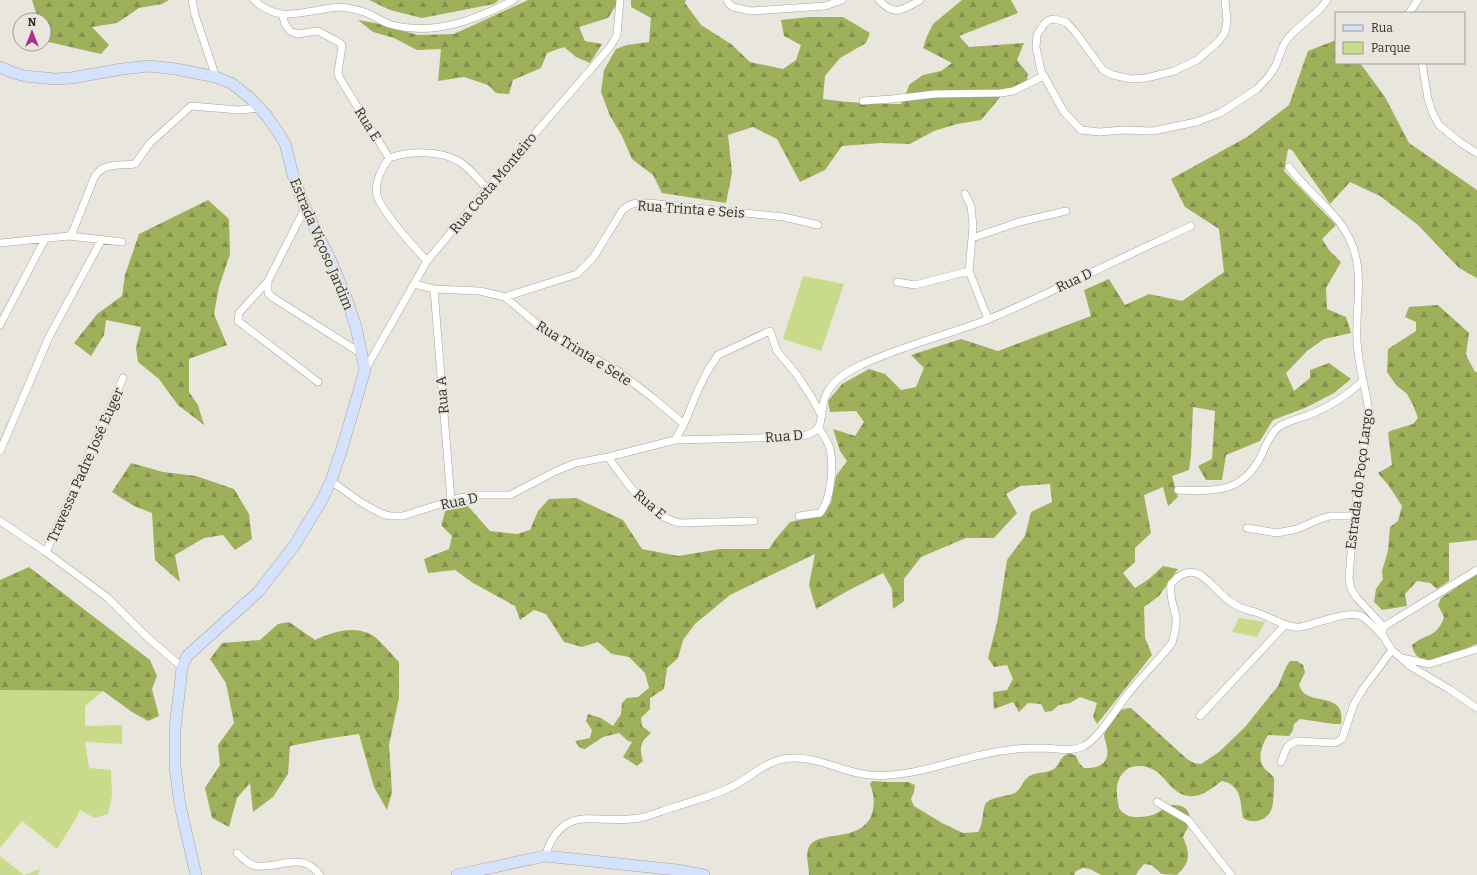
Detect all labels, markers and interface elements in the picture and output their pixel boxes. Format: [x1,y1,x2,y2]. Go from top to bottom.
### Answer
north arrow [12,12,52,52]
legend [1335,12,1465,64]
text: N [28,16,37,29]
text: Rua [1371,21,1393,35]
text: Parque [1371,41,1410,55]
street label: Rua E [351,104,385,144]
street label: Rua Costa Monteiro [446,129,541,237]
street label: Estrada Viçoso Jardim [286,176,357,313]
street label: Rua Trinta e Seis [637,197,745,222]
street label: Rua D [1053,265,1095,296]
street label: Rua Trinta e Sete [533,317,635,390]
street label: Rua A [432,375,453,415]
street label: Travessa Padre José Euger [44,385,127,545]
street label: Estrada do Poço Largo [1342,408,1377,551]
street label: Rua D [764,427,804,446]
street label: Rua E [630,486,669,523]
street label: Rua D [439,489,480,514]

